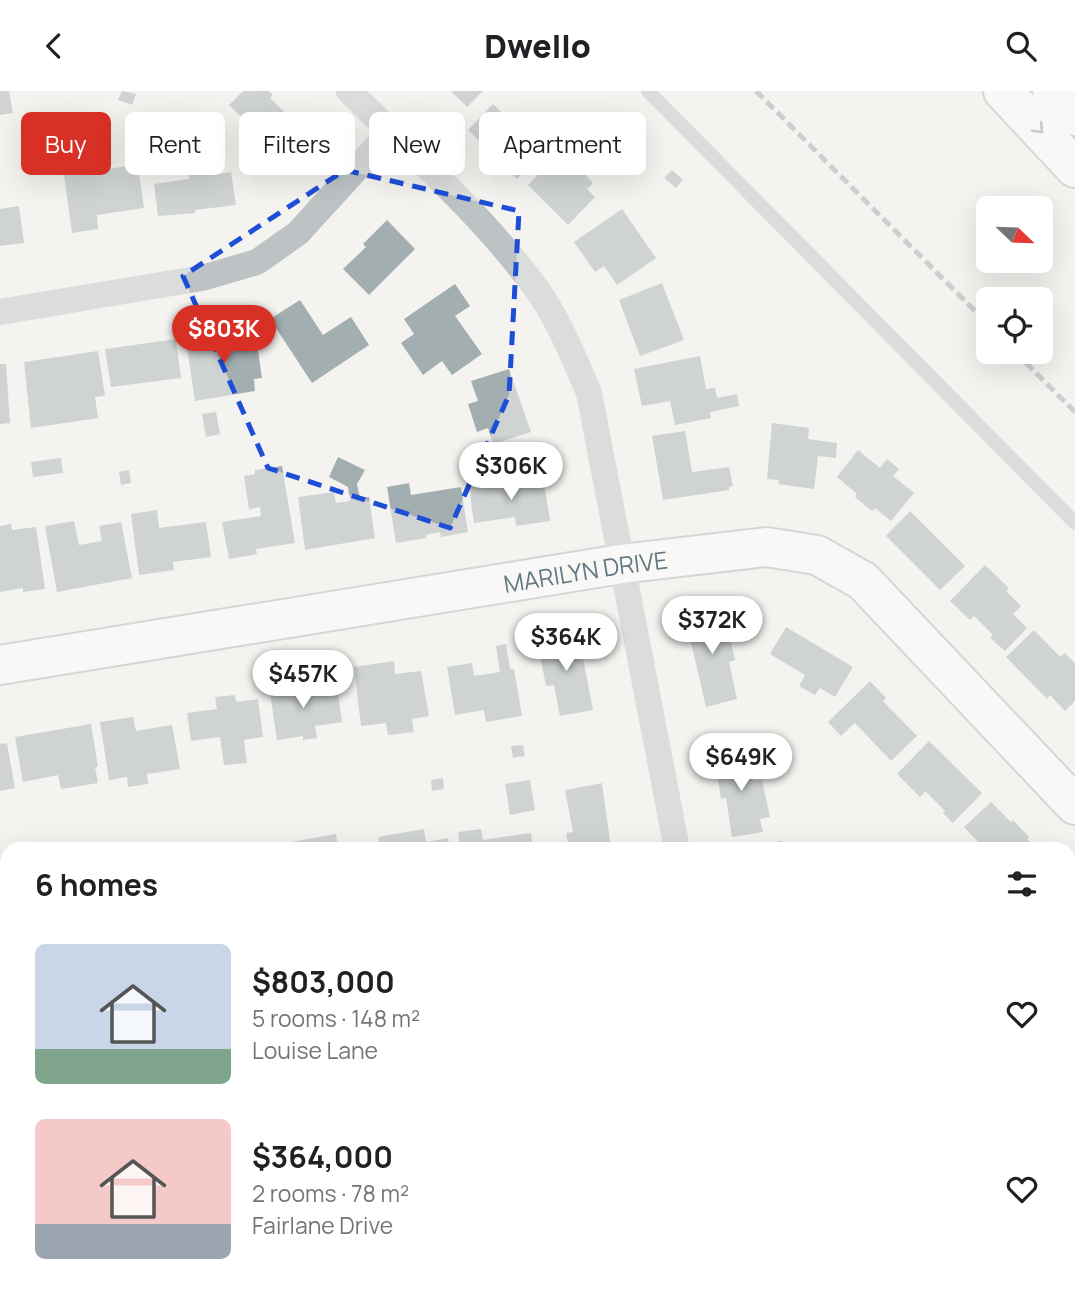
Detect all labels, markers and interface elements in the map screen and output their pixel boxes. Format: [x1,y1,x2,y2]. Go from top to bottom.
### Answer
text: Dwello [484,24,591,68]
icon: back [35,27,73,65]
icon: search [1002,27,1040,65]
chip: Buy [21,112,111,175]
chip: Rent [125,112,225,175]
chip: Filters [239,112,355,175]
chip: New [369,112,465,175]
chip: Apartment [479,112,646,175]
one-way arrow [1031,121,1044,134]
north arrow [976,196,1054,273]
map controls [976,196,1053,364]
button: locate [976,287,1053,364]
pin: $803K [175,306,273,365]
text: $803K [188,312,260,344]
pin: $306K [462,443,560,502]
text: $306K [475,449,547,481]
street label: MARILYN DRIVE [501,542,669,599]
pin: $372K [663,596,761,656]
text: $372K [678,603,746,635]
pin: $364K [517,613,615,673]
text: $364K [531,620,602,652]
pin: $457K [254,651,352,710]
text: $457K [268,657,338,689]
pin: $649K [692,733,790,793]
text: $649K [705,740,777,772]
text: 6 homes [35,864,158,905]
icon: filters [1003,865,1041,903]
text: $803,000 [252,961,395,1002]
icon: home [91,972,175,1056]
icon: heart [1003,995,1041,1033]
text: 5 rooms · 148 m² [252,1002,420,1034]
text: Louise Lane [252,1034,378,1066]
text: $364,000 [252,1136,393,1177]
icon: home [91,1147,175,1231]
icon: heart [1003,1170,1041,1208]
text: 2 rooms · 78 m² [252,1177,409,1209]
text: Fairlane Drive [252,1209,393,1241]

